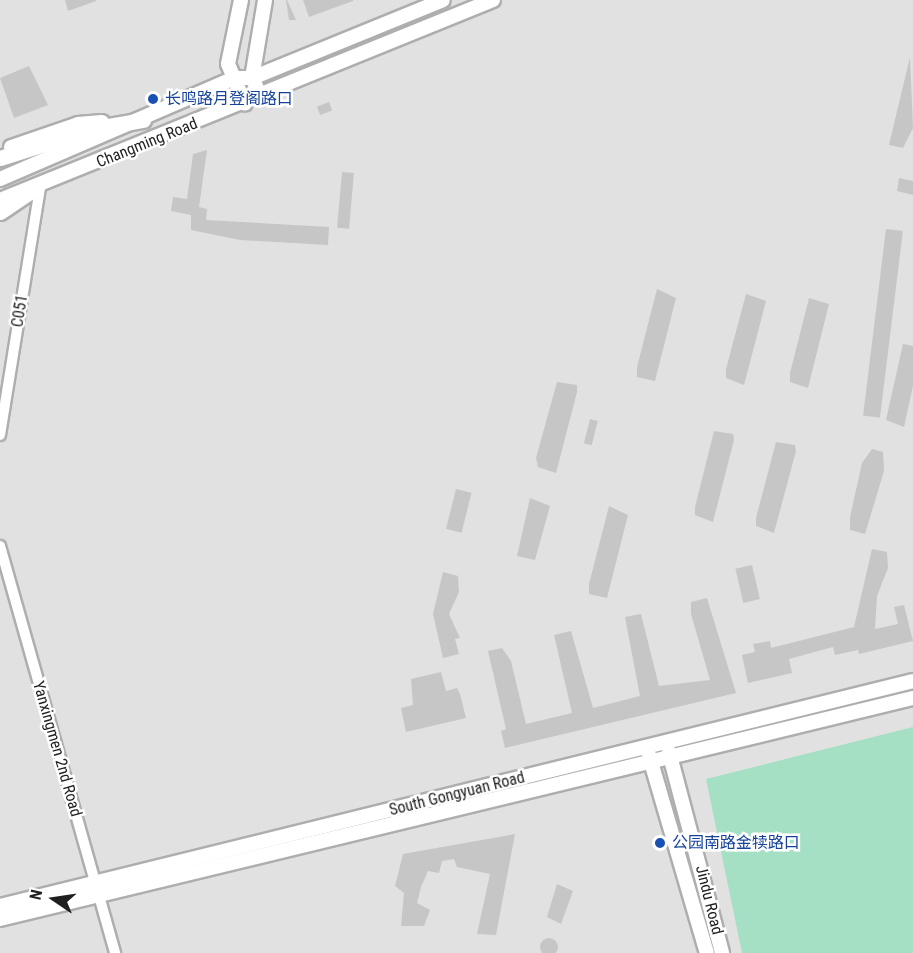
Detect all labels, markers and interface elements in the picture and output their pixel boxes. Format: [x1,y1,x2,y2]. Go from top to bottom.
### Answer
place label: 长鸣路月登阁路口 [165,89,293,109]
marker: 长鸣路月登阁路口 [146,92,160,106]
street label: Changming Road [94,114,200,172]
street label: C051 [8,293,32,329]
street label: Yanxingmen 2nd Road [28,679,86,819]
street label: South Gongyuan Road [387,768,527,820]
place label: 公园南路金犊路口 [672,833,800,853]
marker: 公园南路金犊路口 [653,836,667,850]
street label: Jindu Road [691,863,727,937]
north arrow [24,869,84,929]
text: N [26,888,46,902]

